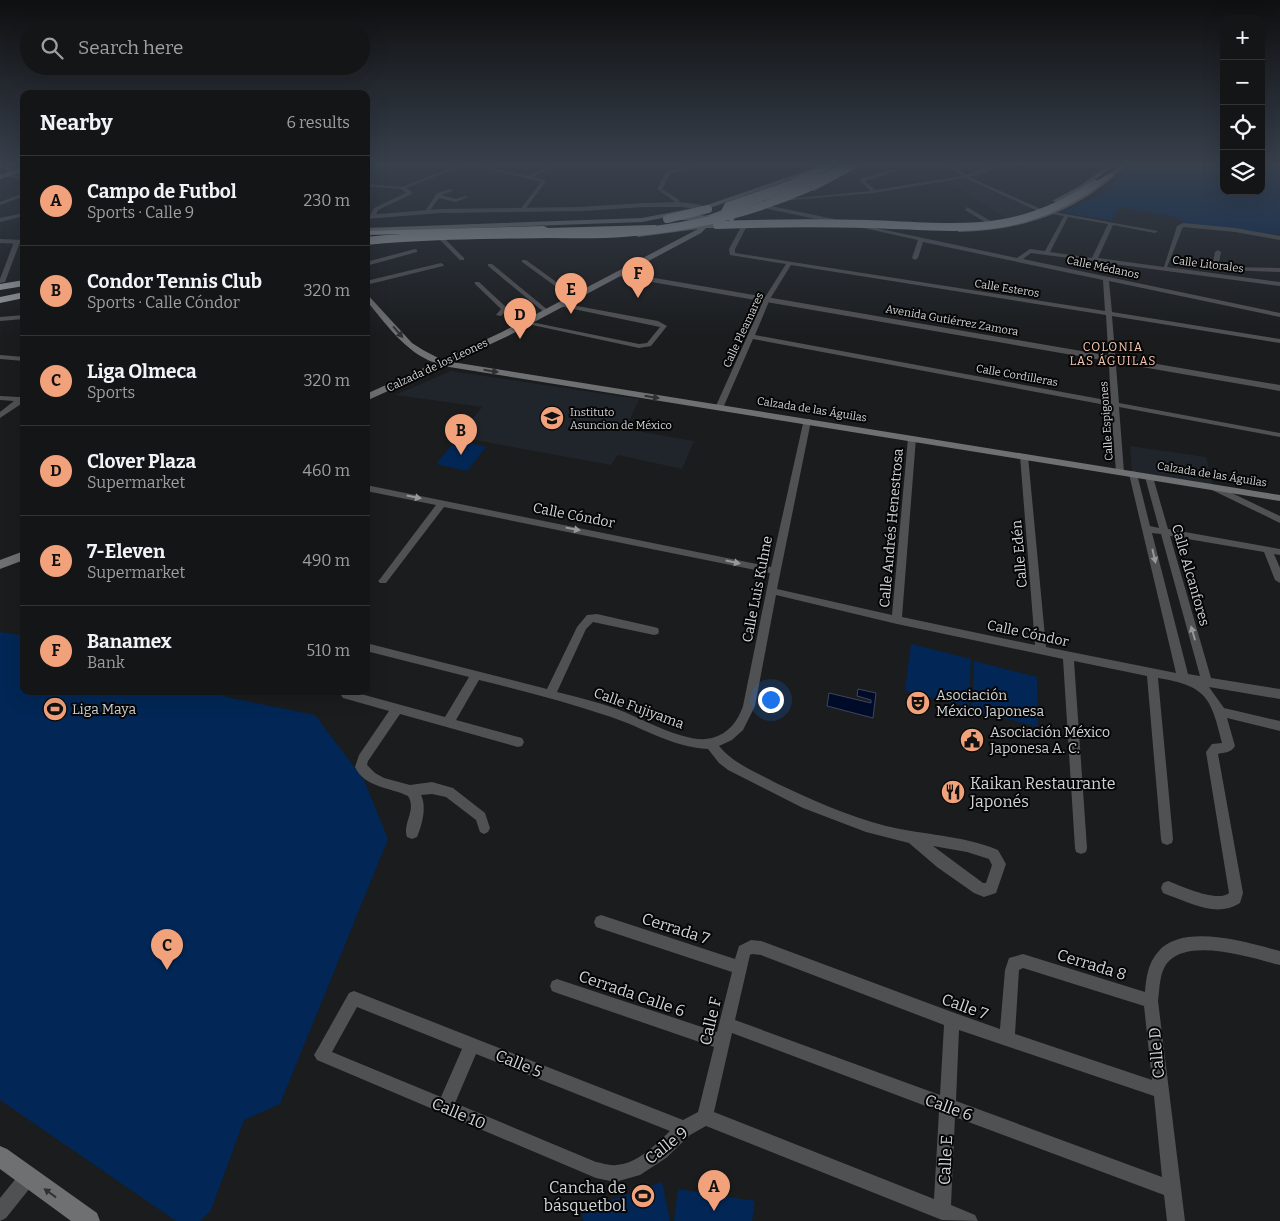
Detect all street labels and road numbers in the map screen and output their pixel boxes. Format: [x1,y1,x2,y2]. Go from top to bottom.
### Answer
street label: Calle Médanos [1065,253,1140,282]
street label: Calle Litorales [1172,254,1244,275]
street label: Calle Esteros [974,277,1040,300]
street label: Calle Pleamares [720,291,767,370]
street label: Avenida Gutiérrez Zamora [884,302,1019,339]
street label: Calzada de los Leones [385,336,490,395]
street label: Calle Cordilleras [975,362,1059,389]
street label: Calle Espigones [1097,381,1116,461]
street label: Calzada de las Águilas [756,393,868,425]
street label: Calle Andrés Henestrosa [876,447,907,608]
street label: Calzada de las Águilas [1156,458,1268,490]
street label: Calle Cóndor [532,499,616,532]
street label: Calle Edén [1008,519,1031,589]
street label: Calle Alcanfores [1168,522,1213,628]
street label: Calle Luis Kuhne [739,534,776,644]
street label: Calle Cóndor [986,617,1070,650]
street label: Calle Fujiyama [591,684,687,733]
street label: Cerrada 7 [640,909,712,948]
street label: Cerrada 8 [1055,945,1129,984]
street label: Cerrada Calle 6 [576,966,688,1021]
street label: Calle 7 [939,989,991,1024]
street label: Calle F [696,995,725,1047]
street label: Calle D [1145,1027,1168,1079]
street label: Calle 5 [493,1046,545,1081]
street label: Calle 6 [922,1090,975,1125]
street label: Calle 10 [429,1094,489,1133]
street label: Calle 9 [641,1123,692,1168]
street label: Calle E [935,1135,956,1185]

